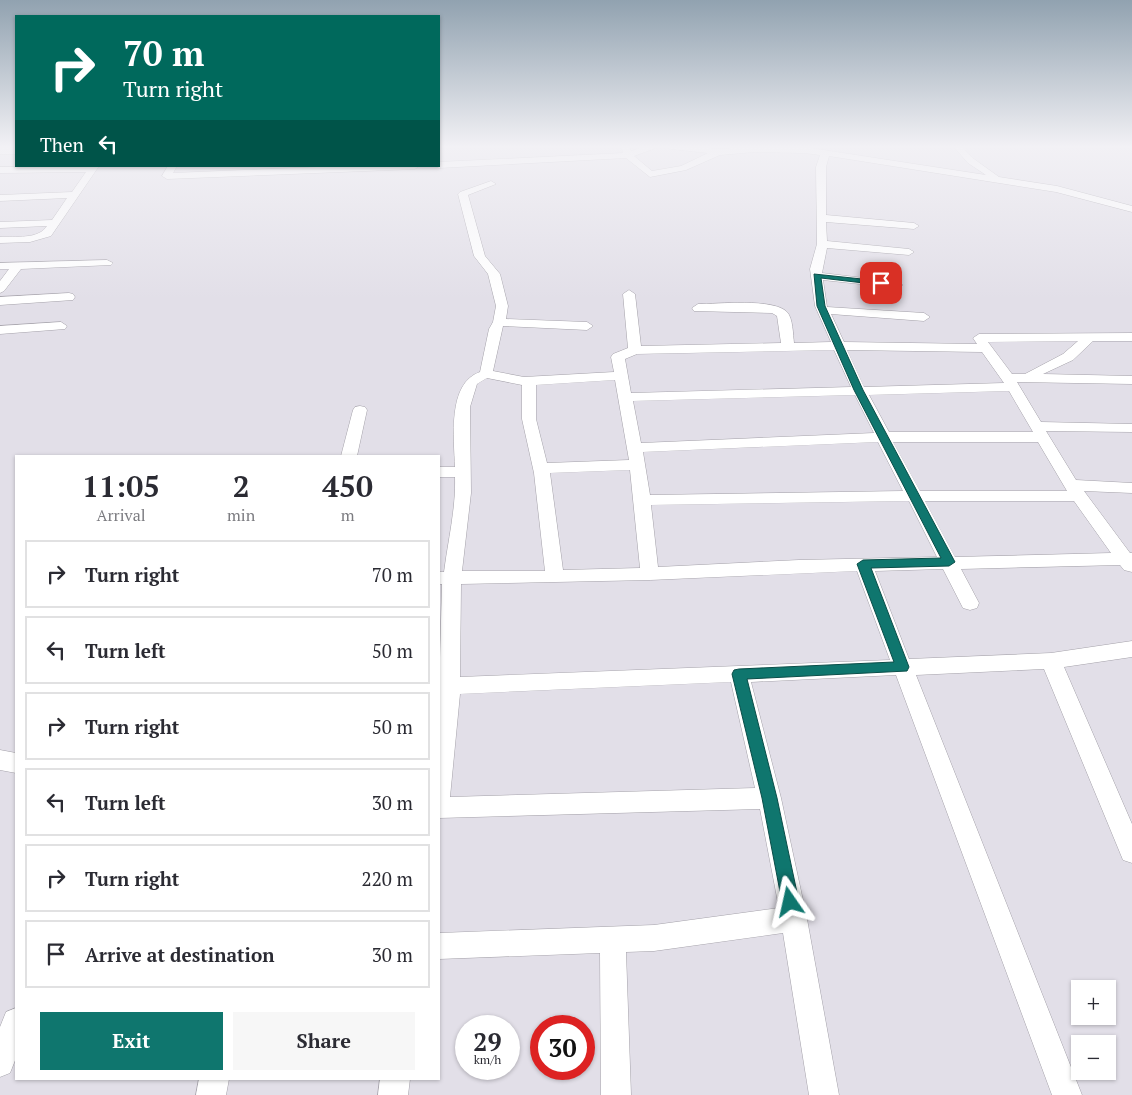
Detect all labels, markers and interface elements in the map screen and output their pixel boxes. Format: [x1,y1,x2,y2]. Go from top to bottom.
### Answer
text: 70 m [123,30,204,76]
icon: right [40,35,105,100]
text: Turn right [123,74,223,103]
icon: left [94,130,122,158]
text: Then [40,132,84,157]
pin [860,262,902,304]
icon: arrive [867,269,895,297]
text: 11:05 [82,466,160,506]
text: 2 [233,466,250,506]
text: 450 [322,466,373,506]
text: Arrival [96,504,146,526]
text: min [227,504,255,526]
text: m [341,504,354,526]
icon: right [42,560,70,588]
text: Turn right [85,562,179,587]
text: 70 m [372,562,413,587]
icon: left [42,636,70,664]
text: Turn left [85,638,166,663]
text: 50 m [372,638,413,663]
icon: right [42,712,70,740]
text: Turn right [85,714,179,739]
text: 50 m [372,714,413,739]
icon: left [42,788,70,816]
text: Turn left [85,790,166,815]
text: 30 m [372,790,413,815]
icon: right [42,864,70,892]
text: Turn right [85,866,179,891]
text: 220 m [362,866,413,891]
position arrow [763,875,815,927]
icon: arrive [42,940,70,968]
text: Arrive at destination [85,942,274,967]
text: 30 m [372,942,413,967]
map controls [1071,980,1116,1080]
button: + [1071,980,1116,1025]
button: Exit [40,1012,223,1070]
button: Share [233,1012,415,1070]
speed limit sign: 30 [530,1015,595,1080]
text: 29 [473,1025,502,1058]
button: − [1071,1035,1116,1080]
text: km/h [474,1052,501,1067]

